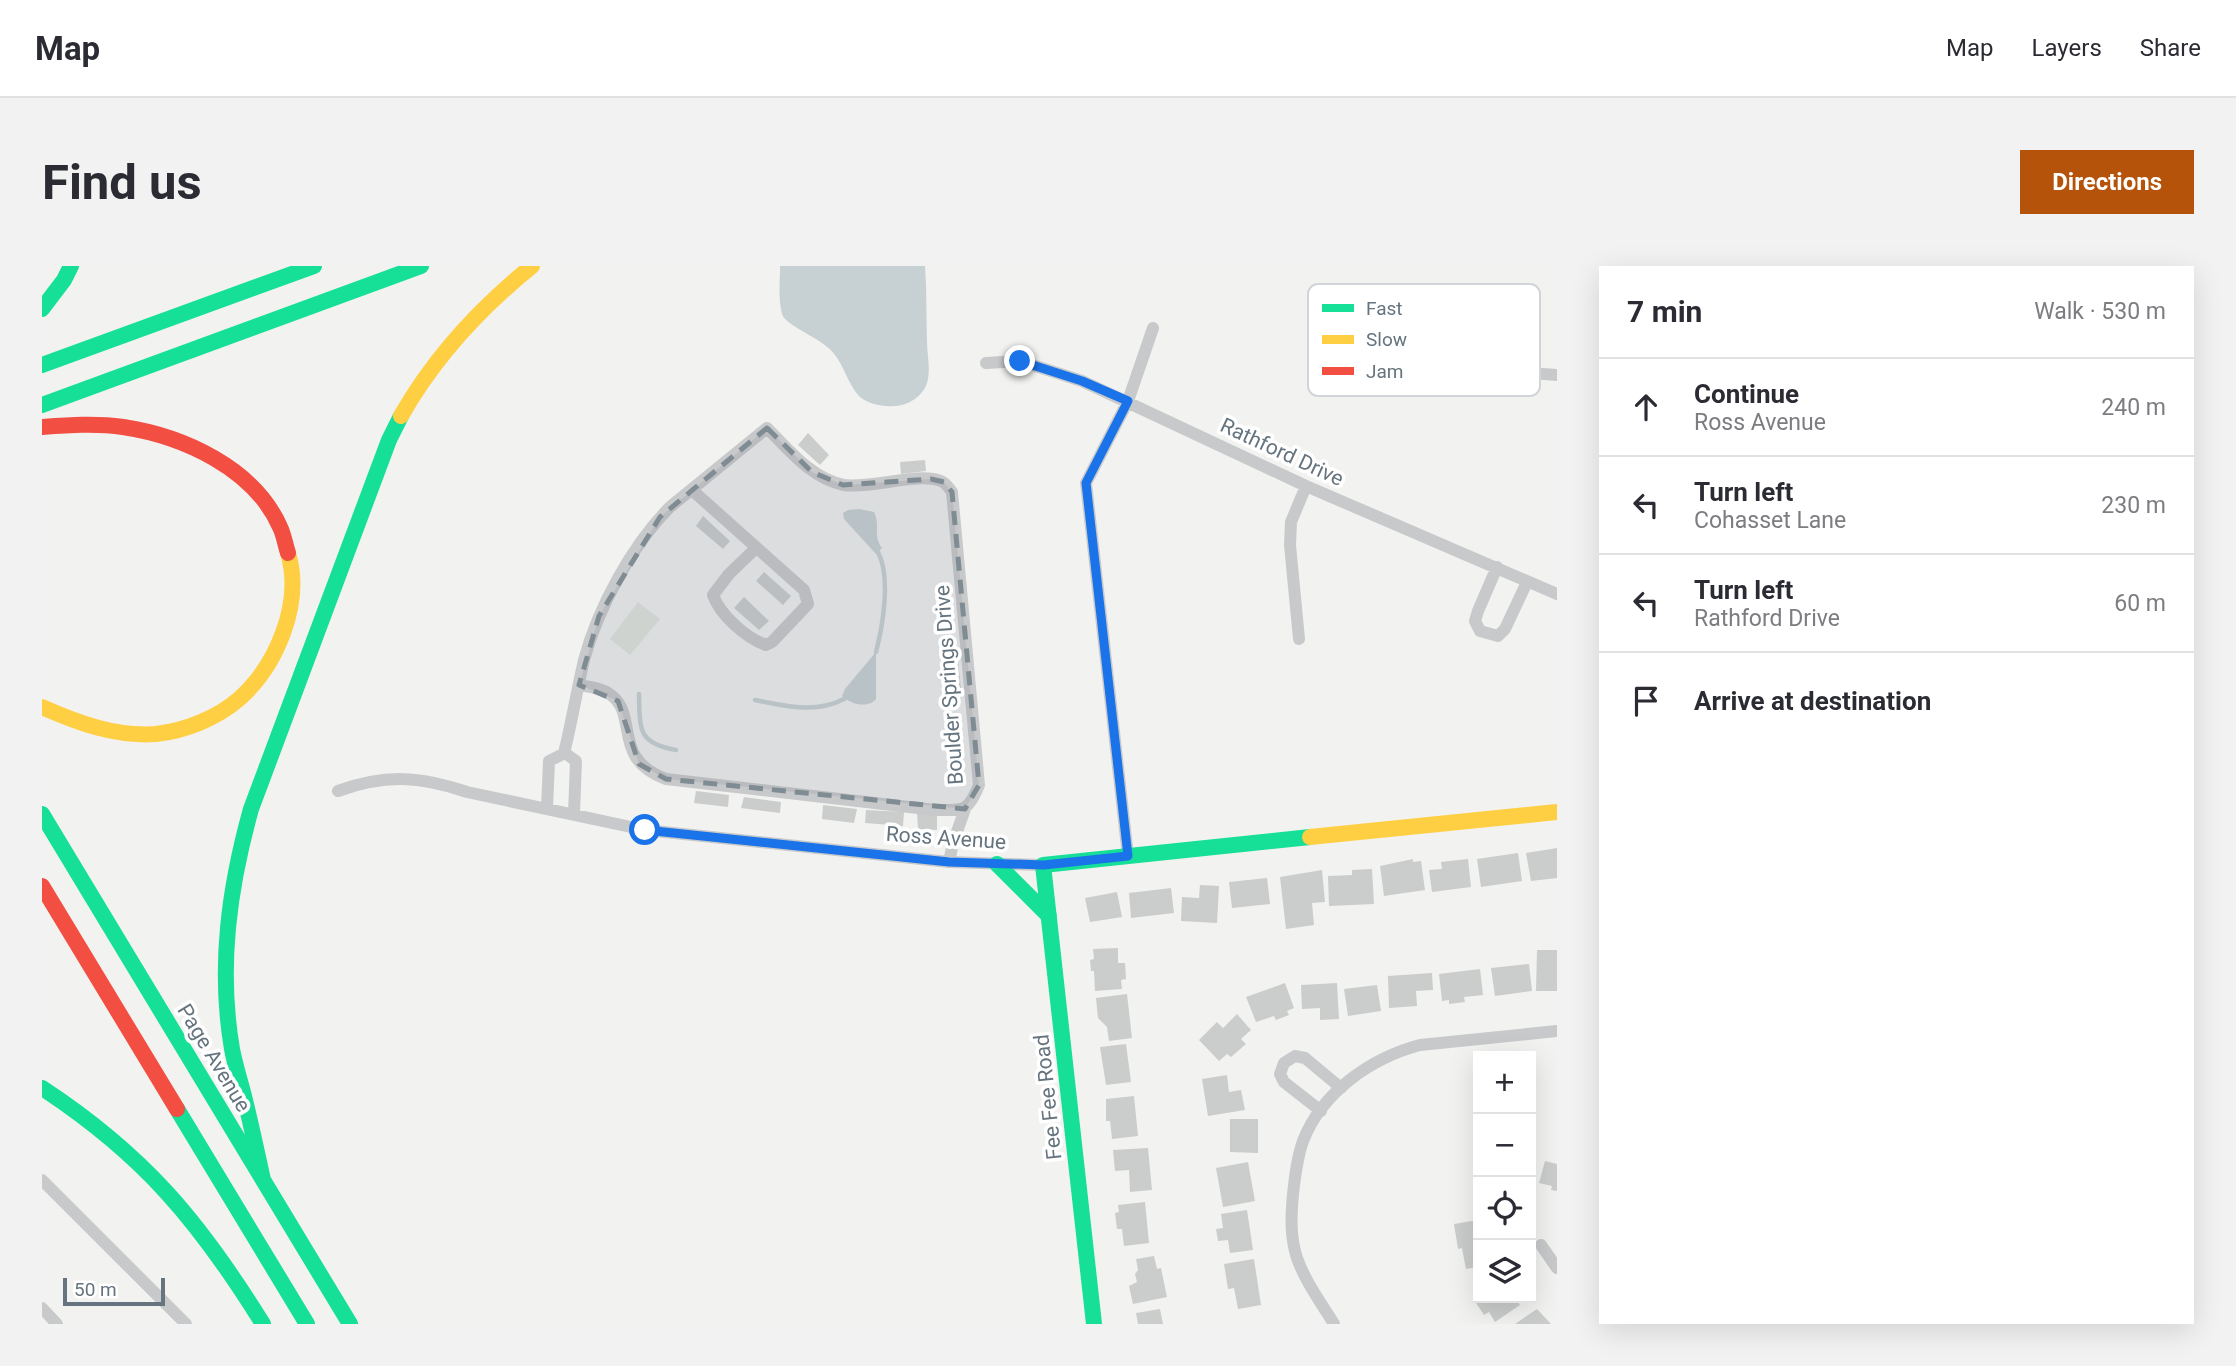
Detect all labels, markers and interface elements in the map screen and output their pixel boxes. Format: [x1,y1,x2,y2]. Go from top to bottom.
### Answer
text: Map [35,29,100,68]
text: Map [1946,34,1994,62]
text: Layers [2032,34,2102,62]
text: Share [2140,34,2201,62]
button: Directions [2020,150,2194,214]
text: Find us [42,154,202,211]
legend [1308,284,1540,396]
text: 7 min [1627,294,1702,329]
text: Fast [1366,297,1403,320]
text: Walk · 530 m [2034,298,2166,325]
text: Slow [1366,328,1407,351]
route end [1004,345,1035,376]
text: Jam [1366,360,1403,383]
text: Continue [1694,379,1799,409]
icon: ahead [1627,388,1665,426]
text: 240 m [2101,394,2166,421]
text: Ross Avenue [1694,409,1826,436]
street label: Rathford Drive [1217,413,1347,491]
text: Turn left [1694,477,1793,507]
icon: left [1627,486,1665,524]
text: 230 m [2101,492,2166,519]
text: Cohasset Lane [1694,507,1846,534]
text: Turn left [1694,575,1793,605]
street label: Boulder Springs Drive [930,584,968,786]
icon: left [1627,584,1665,622]
text: 60 m [2114,590,2166,617]
text: Rathford Drive [1694,605,1840,632]
icon: arrive [1627,682,1665,720]
text: Arrive at destination [1694,686,1931,716]
route start [629,814,660,845]
street label: Ross Avenue [885,822,1007,854]
street label: Page Avenue [172,1000,256,1116]
street label: Fee Fee Road [1029,1033,1067,1161]
map controls [1473,1051,1536,1303]
button: + [1473,1051,1536,1114]
button: − [1473,1114,1536,1177]
button: locate [1473,1177,1536,1240]
button: layers [1473,1240,1536,1303]
scale bar [63,1275,164,1307]
text: 50 m [74,1278,117,1301]

